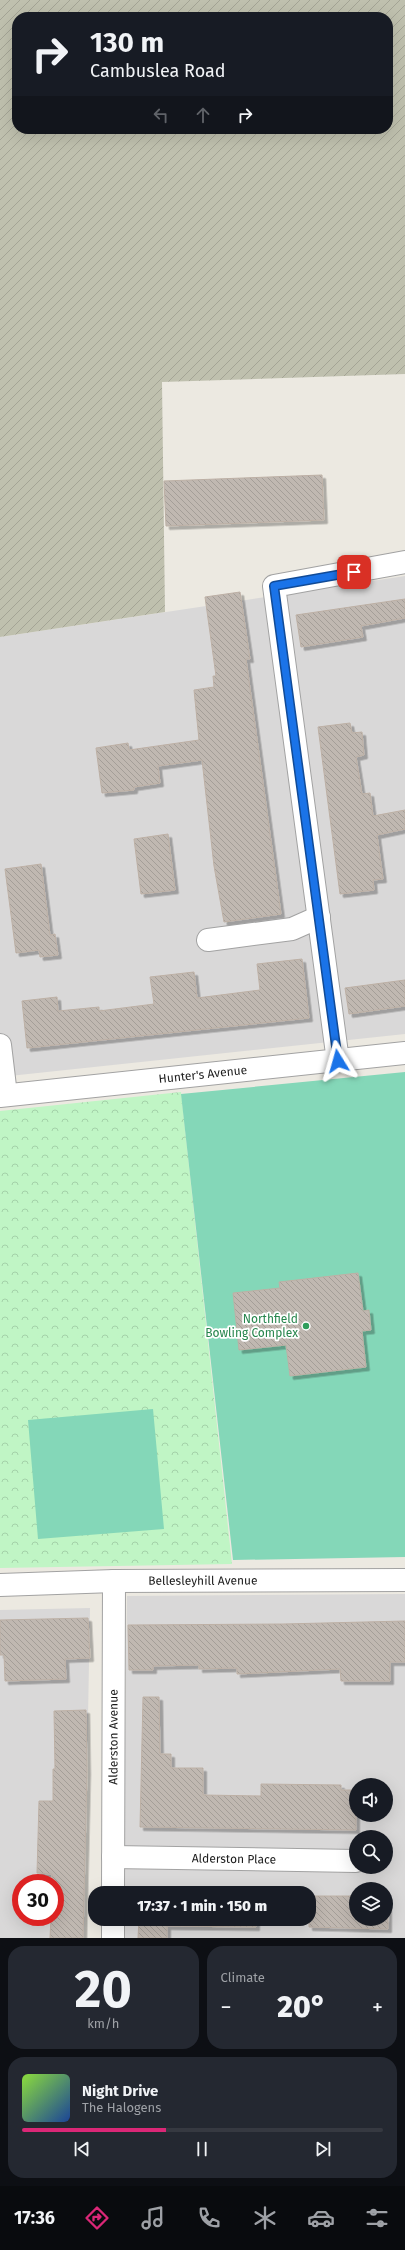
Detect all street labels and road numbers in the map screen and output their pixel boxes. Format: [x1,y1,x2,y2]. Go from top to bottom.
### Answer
street label: Hunter's Avenue [158,1063,248,1086]
street label: Bellesleyhill Avenue [148,1574,258,1588]
street label: Alderston Avenue [106,1689,121,1785]
street label: Alderston Place [192,1851,276,1867]

